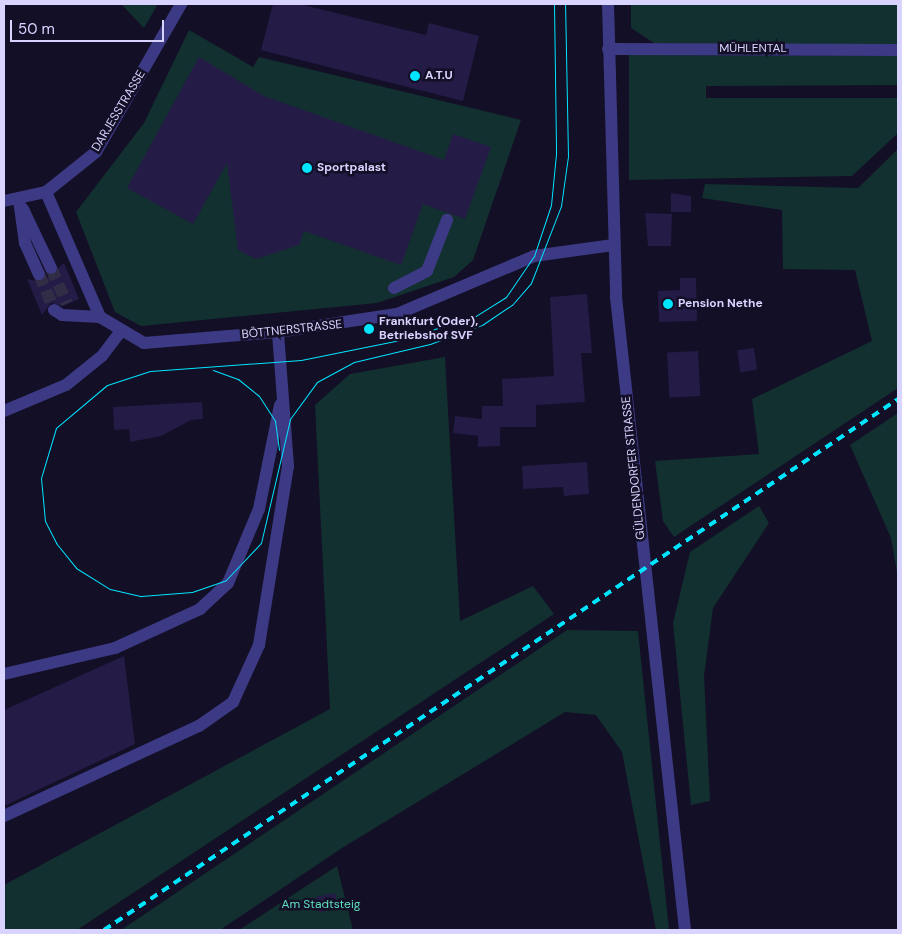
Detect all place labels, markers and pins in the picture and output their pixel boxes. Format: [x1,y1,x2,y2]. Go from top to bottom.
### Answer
place label: A.T.U [425,69,453,83]
marker: A.T.U [409,70,421,82]
place label: Sportpalast [317,161,386,175]
marker: Sportpalast [301,162,313,174]
place label: Pension Nethe [678,297,763,311]
marker: Pension Nethe [662,298,674,310]
place label: Frankfurt (Oder), Betriebshof SVF [379,315,478,343]
marker: Frankfurt (Oder), Betriebshof SVF [363,323,375,335]

